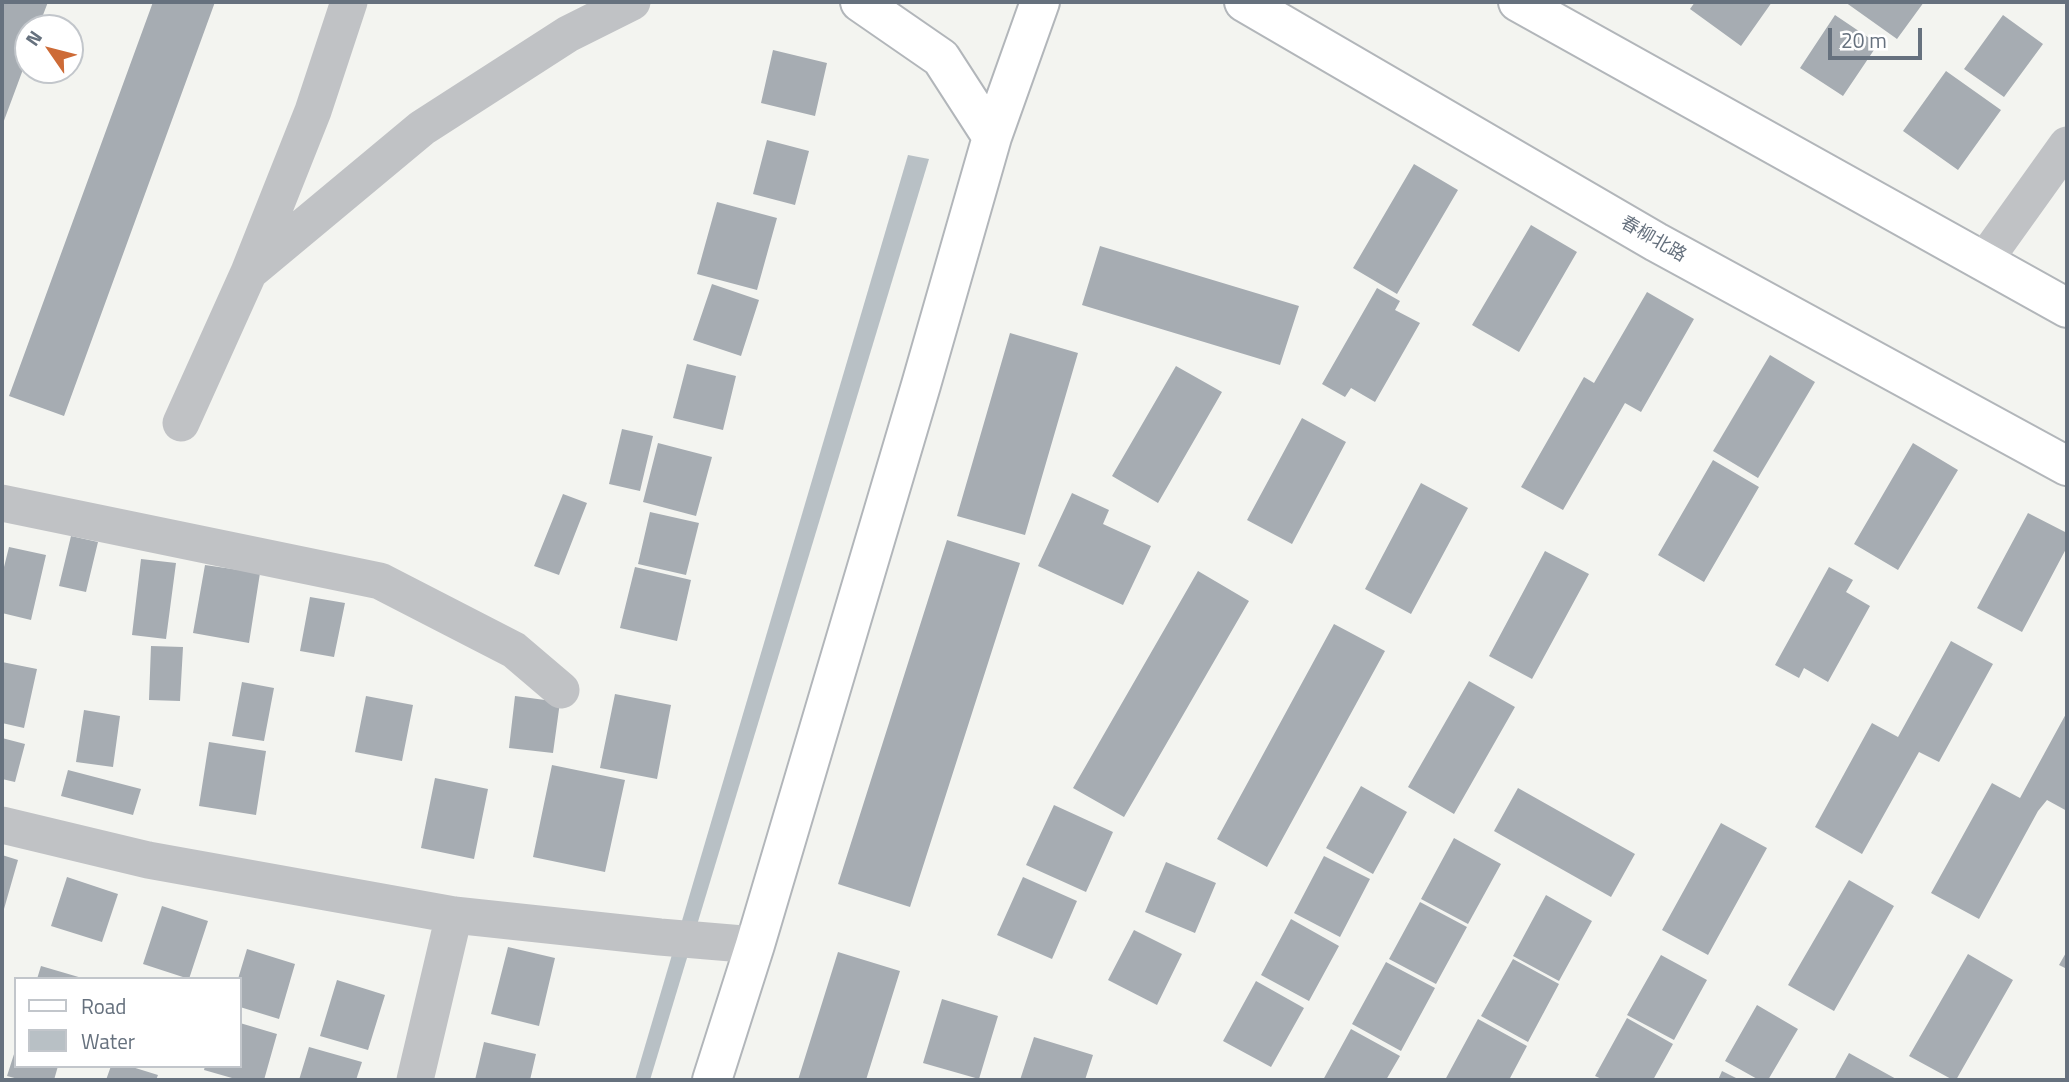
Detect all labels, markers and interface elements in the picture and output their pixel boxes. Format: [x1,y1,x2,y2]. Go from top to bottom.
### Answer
north arrow [14,14,84,84]
scale bar [1831,14,1926,58]
text: N [17,24,49,52]
text: 20 m [1841,24,1887,56]
street label: 春柳北路 [1616,213,1690,267]
legend [14,977,242,1068]
text: Road [81,990,126,1022]
text: Water [81,1025,135,1057]

